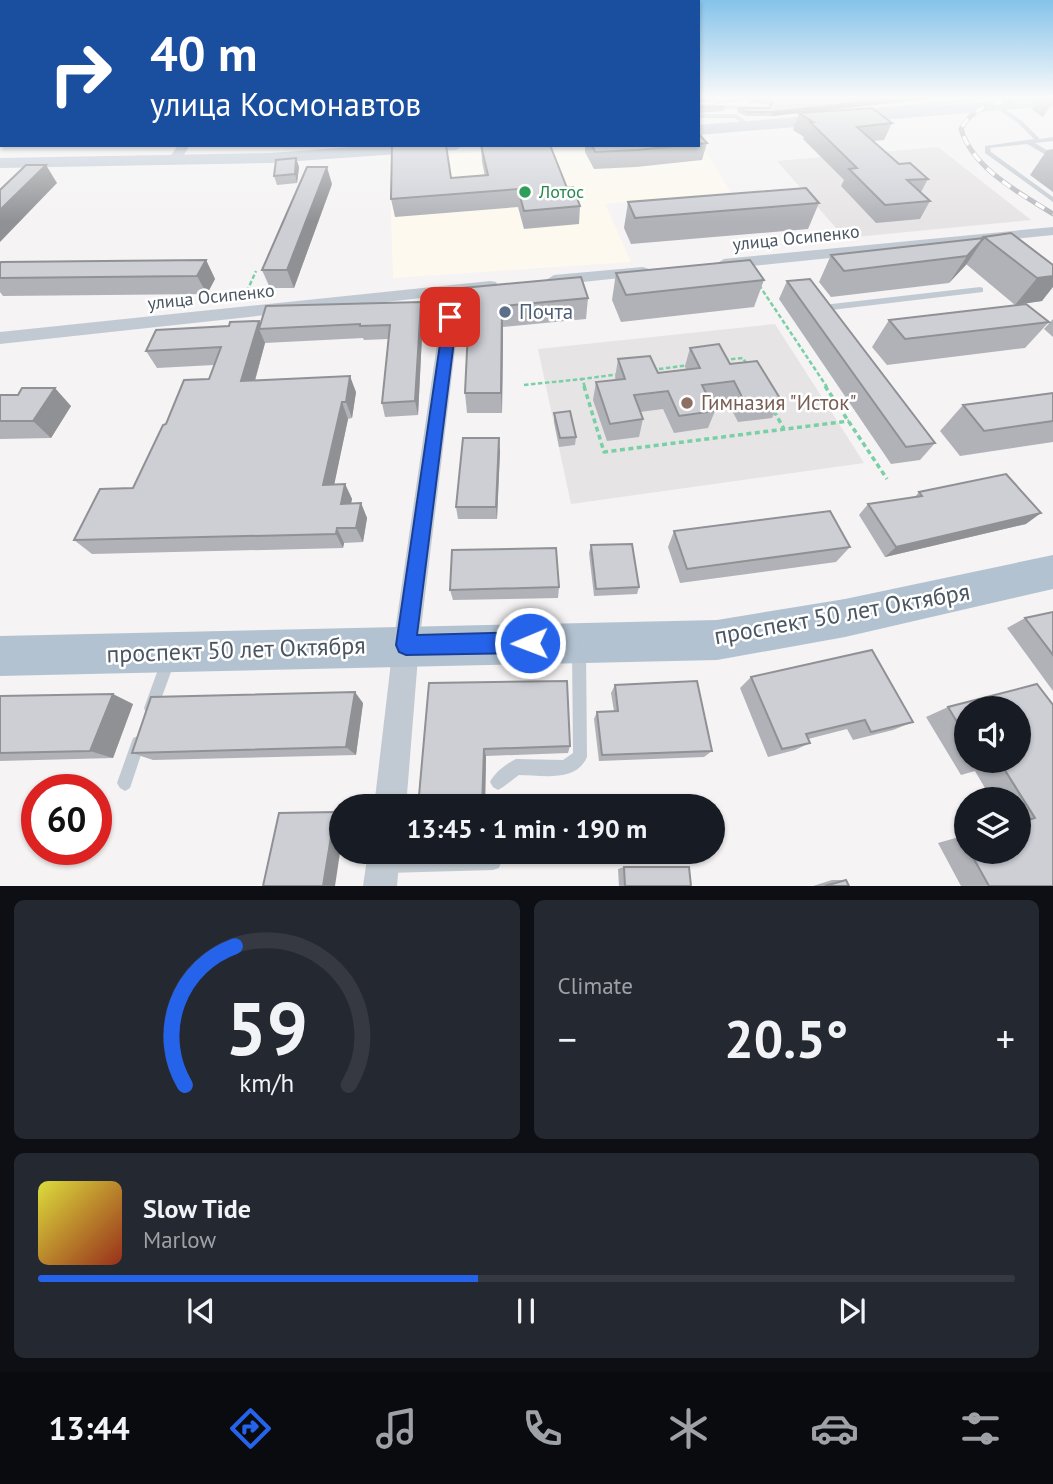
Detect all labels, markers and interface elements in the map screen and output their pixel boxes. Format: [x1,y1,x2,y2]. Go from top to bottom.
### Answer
text: 40 m [150,21,257,85]
icon: right [35,28,126,119]
text: улица Космонавтов [150,83,421,125]
place label: Лотос [538,180,584,203]
marker: Лотос [517,184,533,200]
street label: улица Осипенко [731,219,861,256]
street label: улица Осипенко [146,278,276,315]
pin [420,287,480,347]
icon: arrive [431,298,469,336]
place label: Почта [519,298,573,325]
marker: Почта [497,304,513,320]
place label: Гимназия "Исток" [701,389,856,416]
marker: Гимназия "Исток" [679,395,695,411]
street label: проспект 50 лет Октября [712,576,972,651]
position arrow [493,606,567,680]
street label: проспект 50 лет Октября [106,629,366,670]
map controls [954,696,1031,864]
button: sound [954,696,1031,773]
speed limit sign: 60 [21,774,112,865]
button: layers [954,787,1031,864]
text: 13:45 · 1 min · 190 m [407,812,647,845]
text: Climate [558,971,633,1000]
text: 59 [225,982,308,1076]
text: 20.5° [724,1005,848,1072]
text: − [558,1014,577,1063]
text: + [996,1014,1015,1063]
text: km/h [239,1067,294,1099]
text: Slow Tide [143,1192,251,1225]
text: Marlow [143,1225,216,1254]
icon: previous [182,1292,220,1330]
icon: pause [507,1292,545,1330]
icon: next [833,1292,871,1330]
icon: directions [226,1404,275,1453]
icon: music [372,1404,421,1453]
icon: phone [518,1404,567,1453]
icon: climate [664,1404,713,1453]
icon: car [810,1404,859,1453]
icon: filters [956,1404,1005,1453]
text: 13:44 [48,1407,130,1449]

